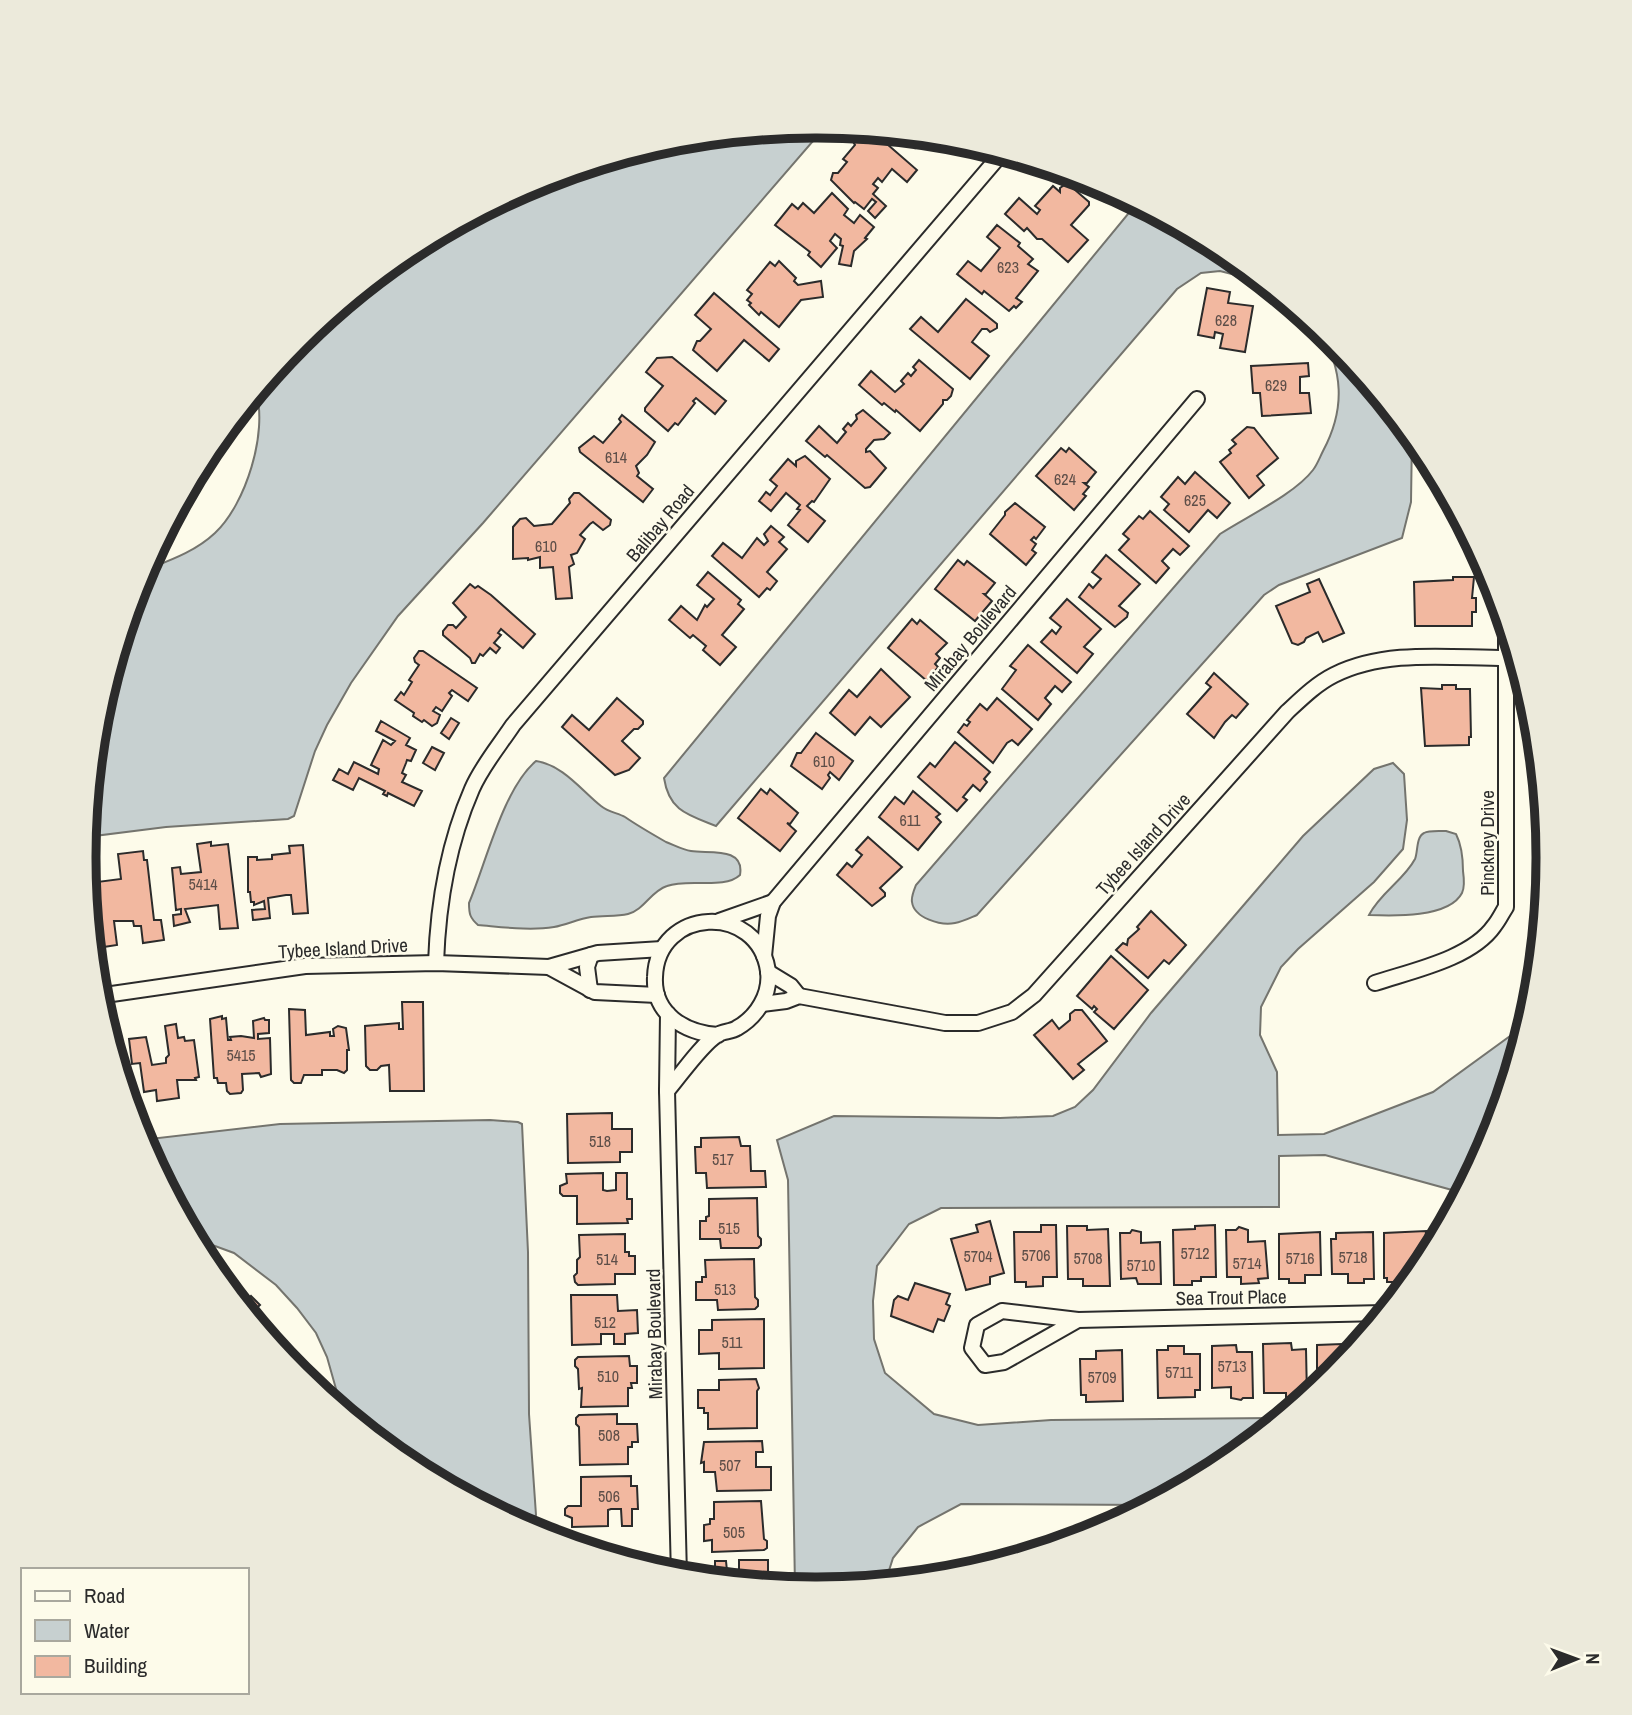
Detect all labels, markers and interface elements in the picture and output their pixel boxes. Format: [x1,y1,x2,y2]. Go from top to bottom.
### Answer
house number: 623 [997,256,1019,278]
house number: 628 [1215,309,1237,331]
house number: 629 [1265,374,1287,396]
house number: 614 [605,446,627,468]
house number: 624 [1054,468,1076,490]
street label: Balibay Road [620,479,700,567]
house number: 625 [1184,489,1206,511]
house number: 610 [535,535,557,557]
street label: Mirabay Boulevard [918,580,1022,696]
house number: 610 [813,750,835,772]
street label: Tybee Island Drive [1090,787,1196,901]
street label: Pinckney Drive [1474,790,1500,896]
house number: 611 [900,809,921,831]
house number: 5414 [188,873,218,895]
street label: Tybee Island Drive [277,932,409,964]
house number: 5415 [226,1044,256,1066]
house number: 518 [589,1130,611,1152]
house number: 517 [712,1148,734,1170]
house number: 515 [718,1217,740,1239]
house number: 5712 [1180,1242,1210,1264]
house number: 5706 [1021,1244,1051,1266]
house number: 5704 [963,1245,993,1267]
house number: 5718 [1338,1246,1368,1268]
house number: 5708 [1073,1247,1103,1269]
house number: 5716 [1285,1247,1315,1269]
house number: 514 [596,1248,618,1270]
house number: 5714 [1232,1252,1262,1274]
house number: 5710 [1126,1254,1156,1276]
street label: Mirabay Boulevard [640,1268,668,1400]
house number: 513 [714,1278,736,1300]
street label: Sea Trout Place [1175,1283,1287,1311]
house number: 512 [594,1311,616,1333]
house number: 511 [722,1331,743,1353]
house number: 5713 [1217,1355,1247,1377]
house number: 5711 [1165,1361,1194,1383]
house number: 510 [597,1365,619,1387]
house number: 5709 [1087,1366,1117,1388]
house number: 508 [598,1424,620,1446]
house number: 507 [719,1454,741,1476]
house number: 506 [598,1485,620,1507]
house number: 505 [723,1521,745,1543]
legend [21,1568,248,1694]
text: Road [84,1581,125,1610]
text: Water [84,1616,130,1645]
north arrow [1541,1624,1611,1694]
text: Building [84,1651,148,1680]
text: N [1580,1653,1606,1665]

